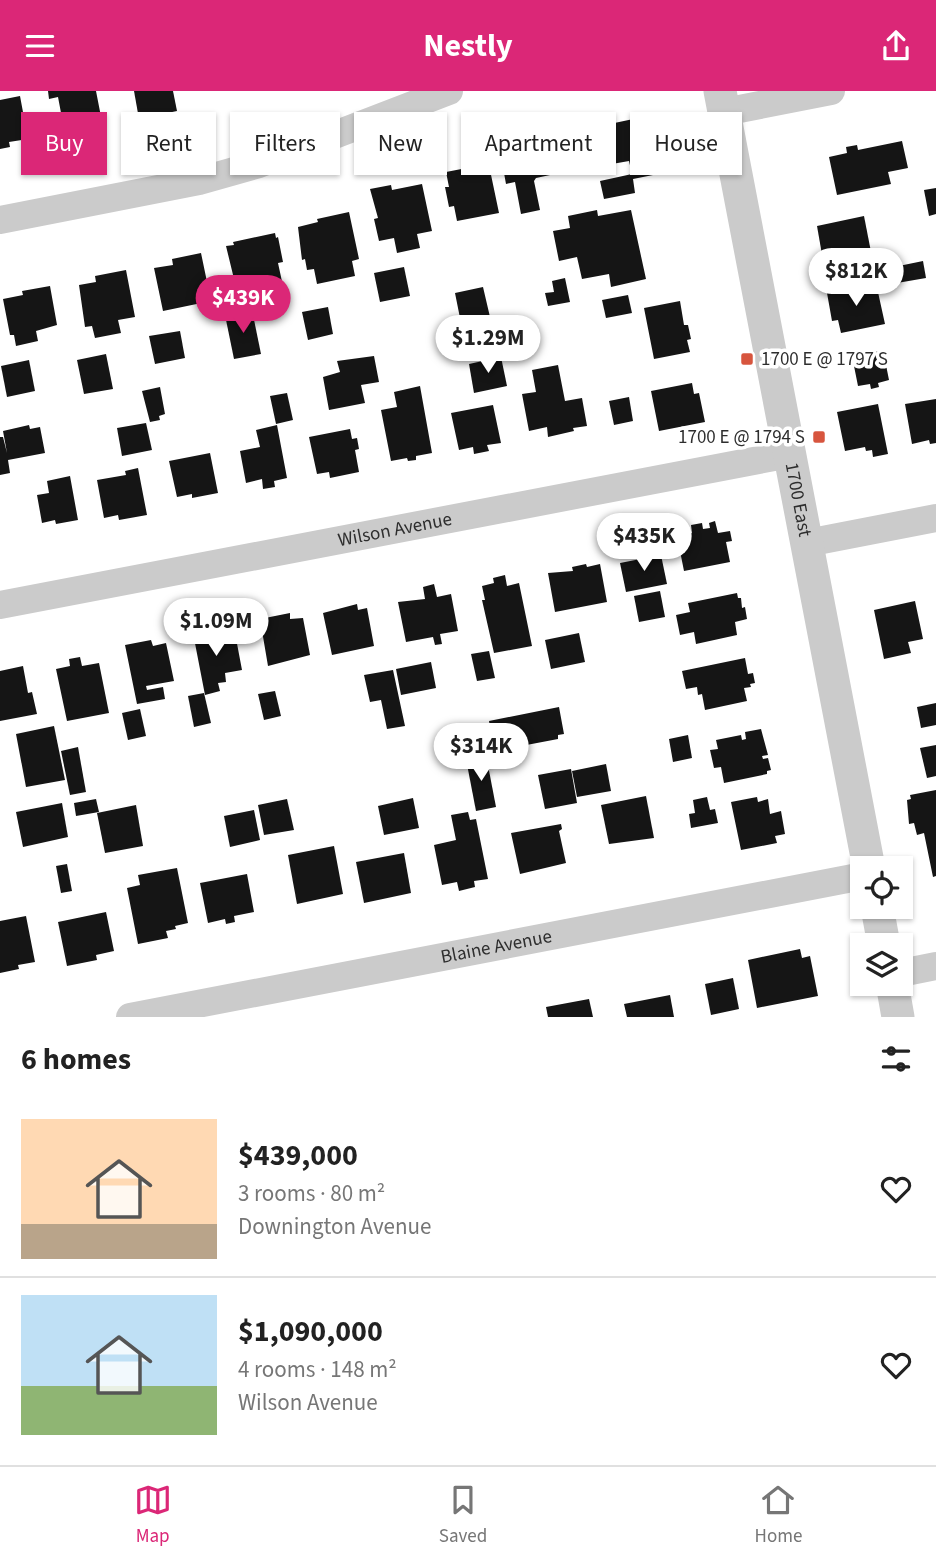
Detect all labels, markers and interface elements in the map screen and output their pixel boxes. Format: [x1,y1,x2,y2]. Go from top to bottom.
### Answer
text: Nestly [423,23,513,69]
icon: menu [21,27,59,65]
icon: share [877,27,915,65]
chip: Buy [21,112,107,175]
chip: Rent [121,112,216,175]
chip: Filters [230,112,340,175]
chip: New [354,112,447,175]
chip: Apartment [461,112,616,175]
chip: House [630,112,742,175]
pin: $812K [807,249,905,308]
text: $812K [825,254,887,287]
pin: $439K [194,275,292,335]
text: $439K [212,281,274,314]
pin: $1.29M [431,315,545,375]
text: $1.29M [451,321,525,354]
place label: 1700 E @ 1797 S [761,346,888,373]
marker: 1700 E @ 1797 S [739,351,755,367]
place label: 1700 E @ 1794 S [678,424,805,451]
marker: 1700 E @ 1794 S [811,429,827,445]
street label: 1700 East [778,460,819,540]
street label: Wilson Avenue [336,505,454,554]
pin: $435K [595,513,693,573]
text: $435K [613,519,675,552]
pin: $1.09M [159,599,273,658]
text: $1.09M [179,604,253,637]
pin: $314K [432,723,530,783]
text: $314K [450,729,512,762]
map controls [850,856,913,996]
button: locate [850,856,913,919]
street label: Blaine Avenue [438,923,554,970]
button: layers [850,933,913,996]
text: 6 homes [21,1038,131,1081]
icon: filters [877,1040,915,1078]
text: $439,000 [238,1134,358,1177]
icon: home [77,1147,161,1231]
icon: heart [877,1170,915,1208]
text: 3 rooms · 80 m² [238,1177,385,1210]
text: Downington Avenue [238,1210,431,1243]
text: $1,090,000 [238,1310,383,1353]
icon: home [77,1323,161,1407]
icon: heart [877,1346,915,1384]
text: 4 rooms · 148 m² [238,1353,397,1386]
text: Wilson Avenue [238,1386,378,1419]
tab: Map [134,1481,172,1550]
tab: Saved [439,1481,487,1550]
tab: Home [755,1481,802,1550]

